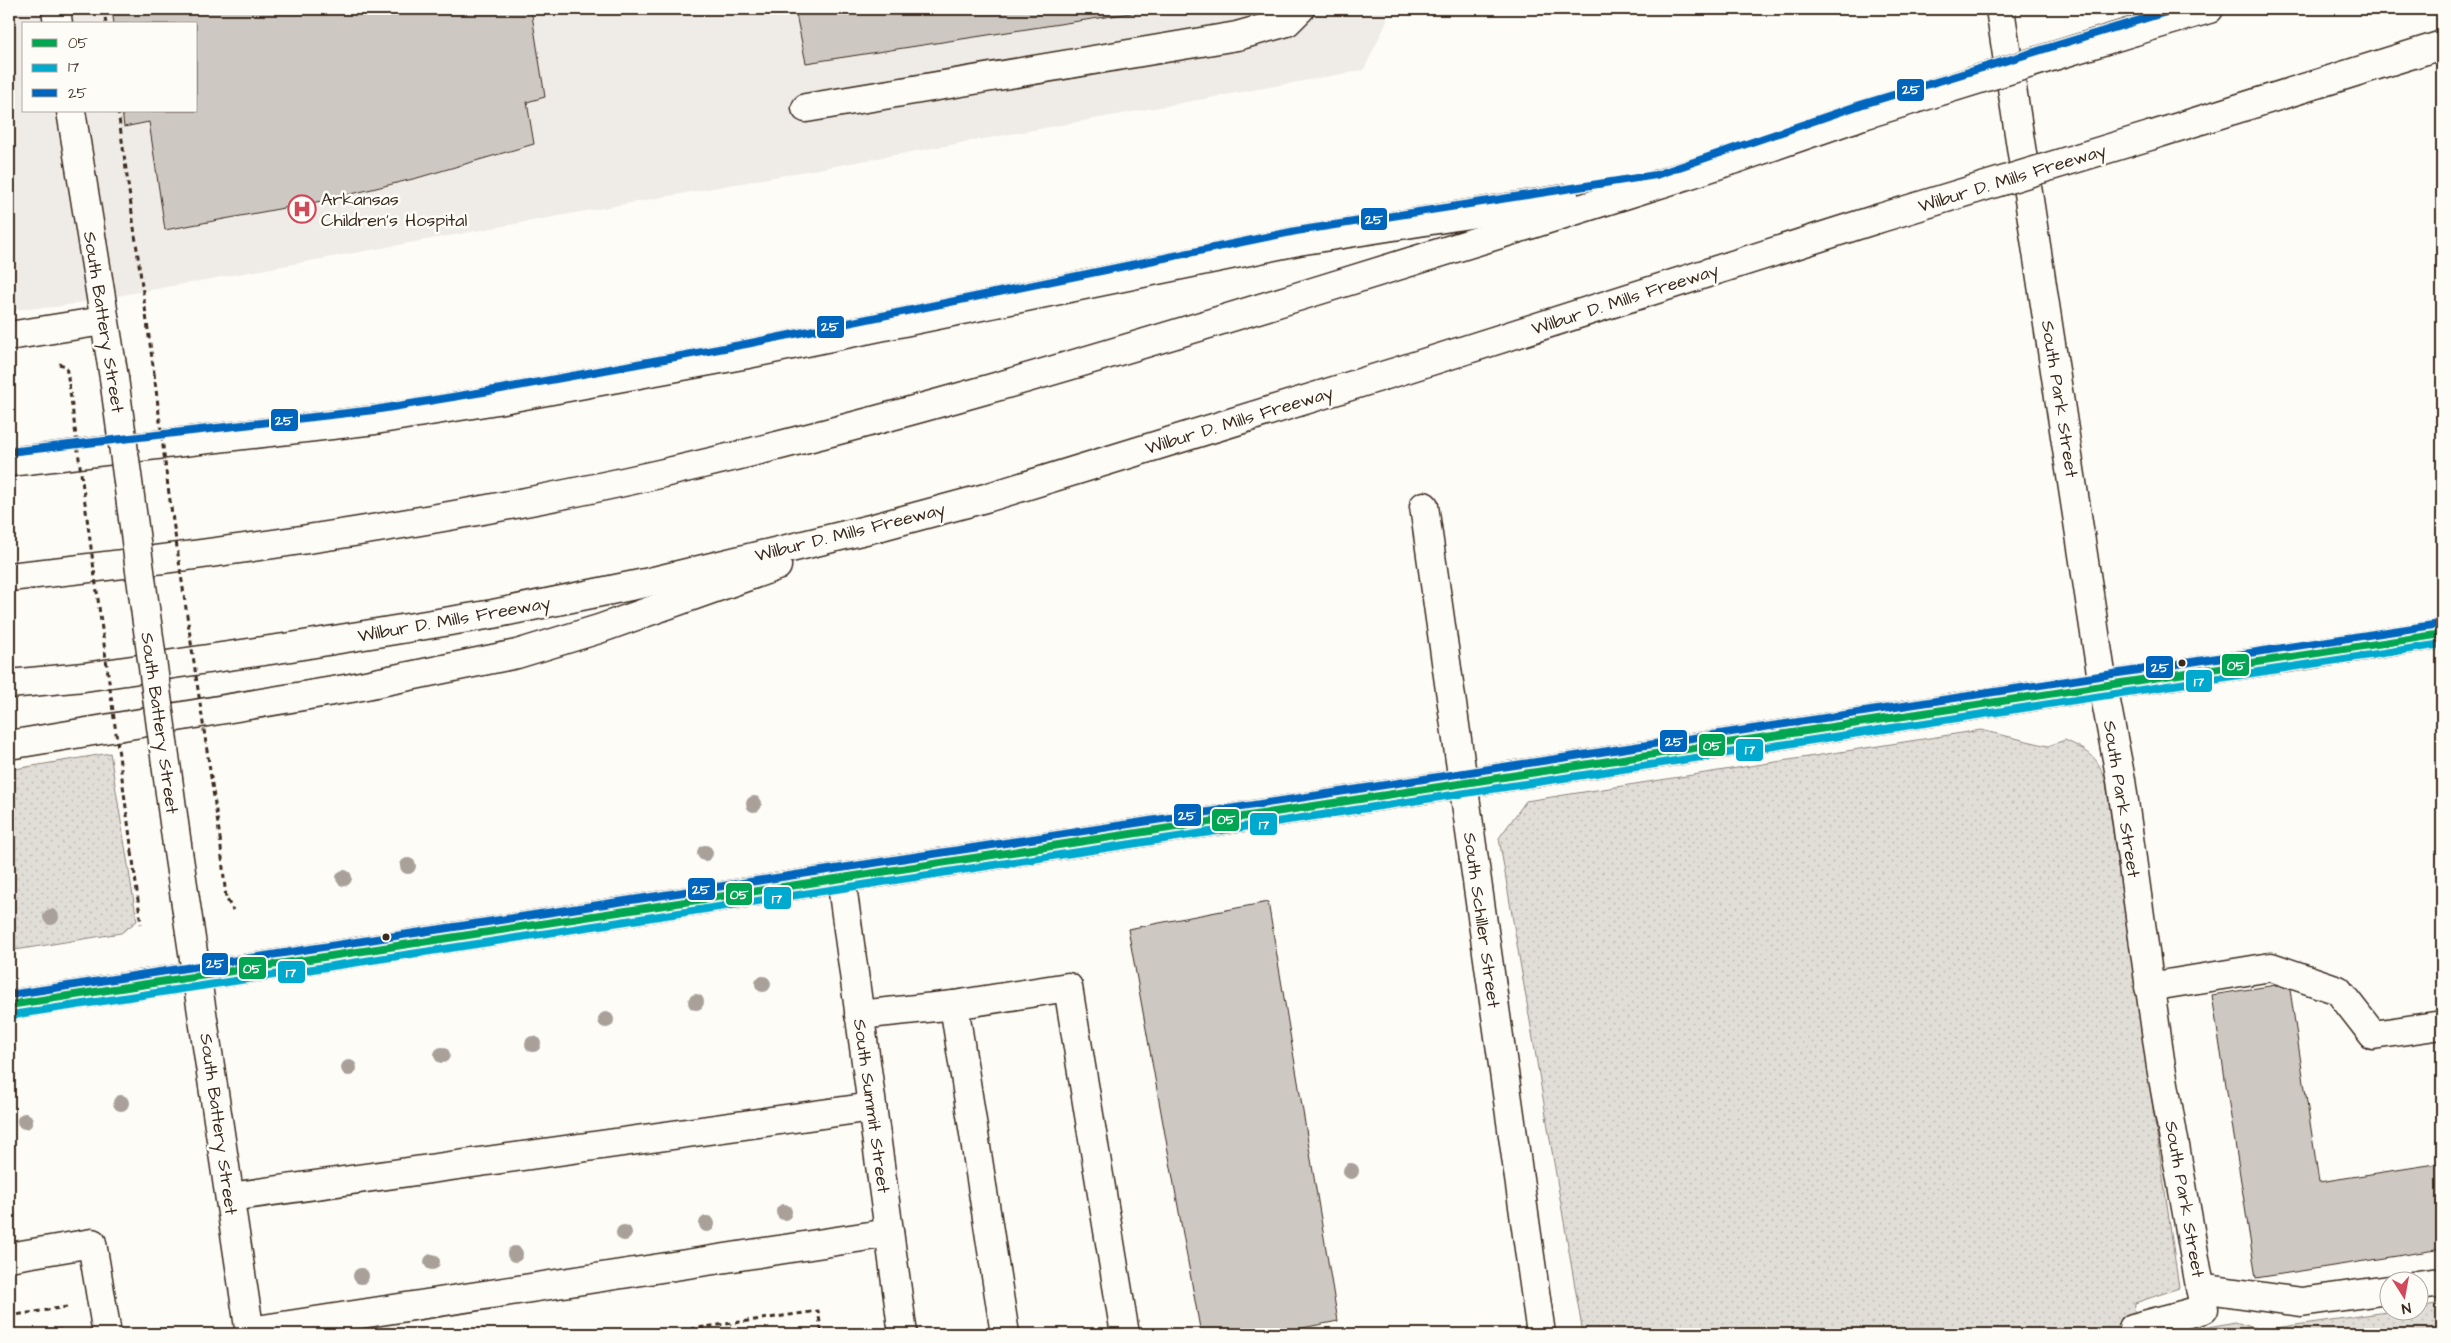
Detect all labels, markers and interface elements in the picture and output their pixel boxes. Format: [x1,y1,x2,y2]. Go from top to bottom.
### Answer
legend [22,22,198,112]
text: 05 [68,33,88,54]
text: 17 [68,57,79,78]
line badge: 25 [1896,78,1925,102]
text: 25 [1901,80,1921,100]
text: 25 [68,83,88,104]
street label: Wilbur D. Mills Freeway [1915,138,2110,220]
place label: Arkansas Children's Hospital [321,187,468,233]
hospital icon: Arkansas Children's Hospital [287,194,317,224]
line badge: 25 [1360,207,1388,231]
text: 25 [1364,210,1384,230]
street label: South Battery Street [76,230,130,415]
street label: Wilbur D. Mills Freeway [1528,257,1722,342]
line badge: 25 [816,315,845,339]
text: 25 [820,317,840,337]
street label: South Park Street [2035,319,2084,480]
street label: Wilbur D. Mills Freeway [1142,380,1337,462]
line badge: 25 [270,408,299,432]
text: 25 [274,411,294,431]
street label: Wilbur D. Mills Freeway [752,497,948,569]
street label: Wilbur D. Mills Freeway [356,590,553,650]
street label: South Battery Street [133,631,185,816]
line badge: 05 [2221,653,2250,677]
line badge: 25 [2145,655,2174,679]
text: 05 [2227,656,2246,676]
text: 25 [2150,658,2170,678]
unlabelled marker [2177,658,2187,668]
line badge: 17 [2185,669,2213,693]
text: 17 [2194,672,2205,692]
street label: South Park Street [2097,719,2146,880]
line badge: 25 [1659,729,1688,753]
text: 25 [1664,732,1684,752]
line badge: 05 [1698,733,1726,757]
text: 05 [1703,736,1722,756]
line badge: 17 [1735,738,1764,762]
text: 17 [1745,740,1756,760]
line badge: 25 [1173,803,1202,827]
text: 25 [1177,806,1197,826]
line badge: 05 [1211,808,1240,832]
text: 05 [1217,810,1236,830]
line badge: 17 [1249,812,1278,836]
text: 17 [1259,815,1270,835]
street label: South Schiller Street [1457,831,1506,1010]
line badge: 25 [687,877,716,901]
text: 25 [691,880,711,900]
line badge: 05 [725,882,753,906]
text: 05 [730,885,749,905]
line badge: 17 [763,886,792,910]
text: 17 [772,889,783,909]
unlabelled marker [381,932,391,942]
line badge: 25 [201,952,229,976]
text: 25 [205,954,225,974]
line badge: 05 [238,956,267,980]
text: 05 [243,959,262,979]
line badge: 17 [277,960,306,984]
text: 17 [286,963,297,983]
street label: South Summit Street [847,1017,896,1196]
street label: South Battery Street [192,1032,244,1217]
street label: South Park Street [2158,1119,2211,1280]
north arrow [2378,1270,2428,1320]
text: N [2400,1297,2413,1318]

